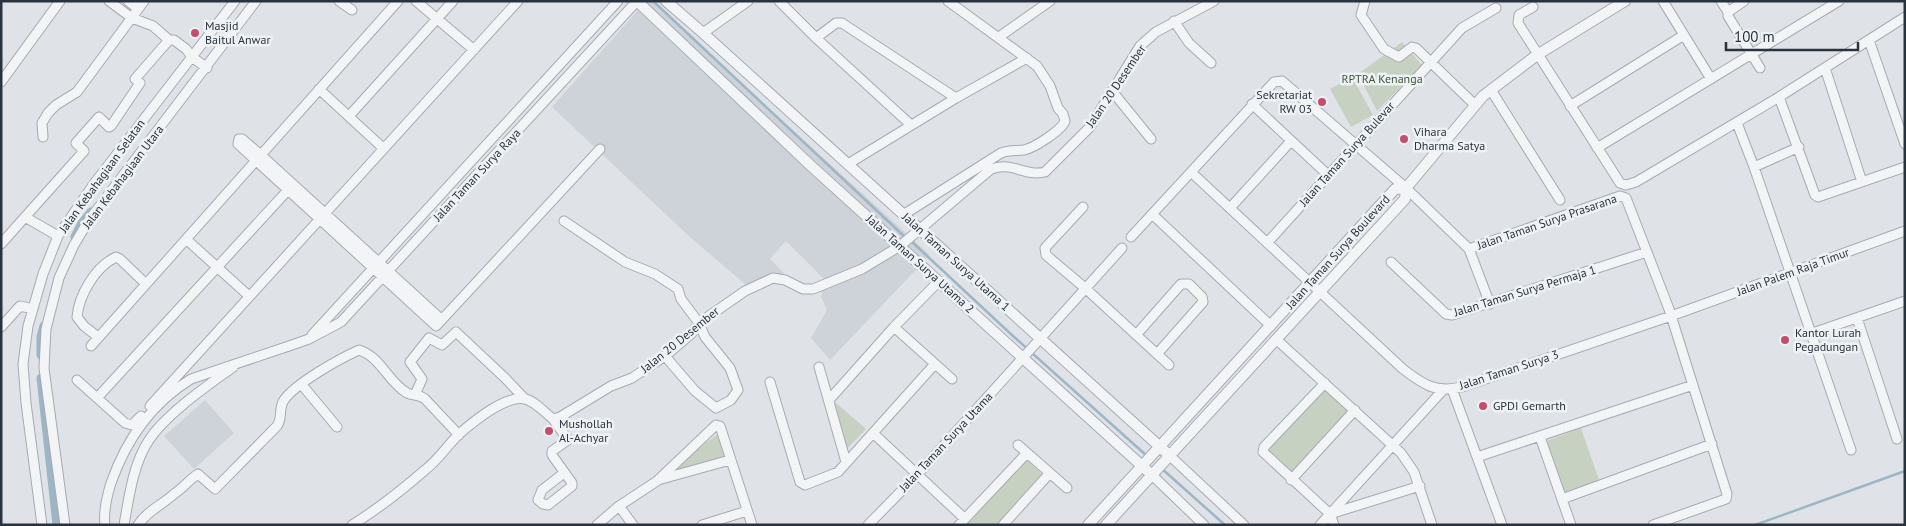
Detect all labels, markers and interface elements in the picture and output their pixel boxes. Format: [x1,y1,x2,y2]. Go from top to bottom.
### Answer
place label: Masjid Baitul Anwar [205,18,270,47]
scale bar [1726,20,1858,52]
marker: Masjid Baitul Anwar [189,27,201,39]
text: 100 m [1734,27,1775,46]
street label: Jalan 20 Desember [1082,42,1149,131]
park label: RPTRA Kenanga [1341,71,1423,86]
place label: Sekretariat RW 03 [1256,87,1312,116]
marker: Sekretariat RW 03 [1316,96,1328,108]
street label: Jalan Taman Surya Bulevar [1295,98,1398,210]
street label: Jalan Kebahagiaan Selatan [55,116,148,236]
street label: Jalan Kebahagiaan Utara [78,122,166,232]
place label: Vihara Dharma Satya [1413,124,1485,153]
street label: Jalan Taman Surya Raya [429,125,524,225]
marker: Vihara Dharma Satya [1398,133,1410,145]
street label: Jalan Taman Surya Prasarana [1474,191,1619,253]
street label: Jalan Taman Surya Boulevard [1282,192,1393,313]
street label: Jalan Taman Surya Utama 1 [899,209,1013,314]
street label: Jalan Taman Surya Utama 2 [863,211,977,316]
street label: Jalan Palem Raja Timur [1734,244,1851,299]
street label: Jalan Taman Surya Permaja 1 [1451,262,1598,320]
street label: Jalan 20 Desember [637,303,722,376]
place label: Kantor Lurah Pegadungan [1795,325,1861,354]
marker: Kantor Lurah Pegadungan [1779,334,1791,346]
street label: Jalan Taman Surya 3 [1456,346,1560,393]
street label: Jalan Taman Surya Utama [895,389,996,495]
place label: GPDI Gemarth [1493,398,1566,413]
marker: GPDI Gemarth [1477,400,1489,412]
place label: Mushollah Al-Achyar [559,416,613,445]
marker: Mushollah Al-Achyar [543,425,555,437]

